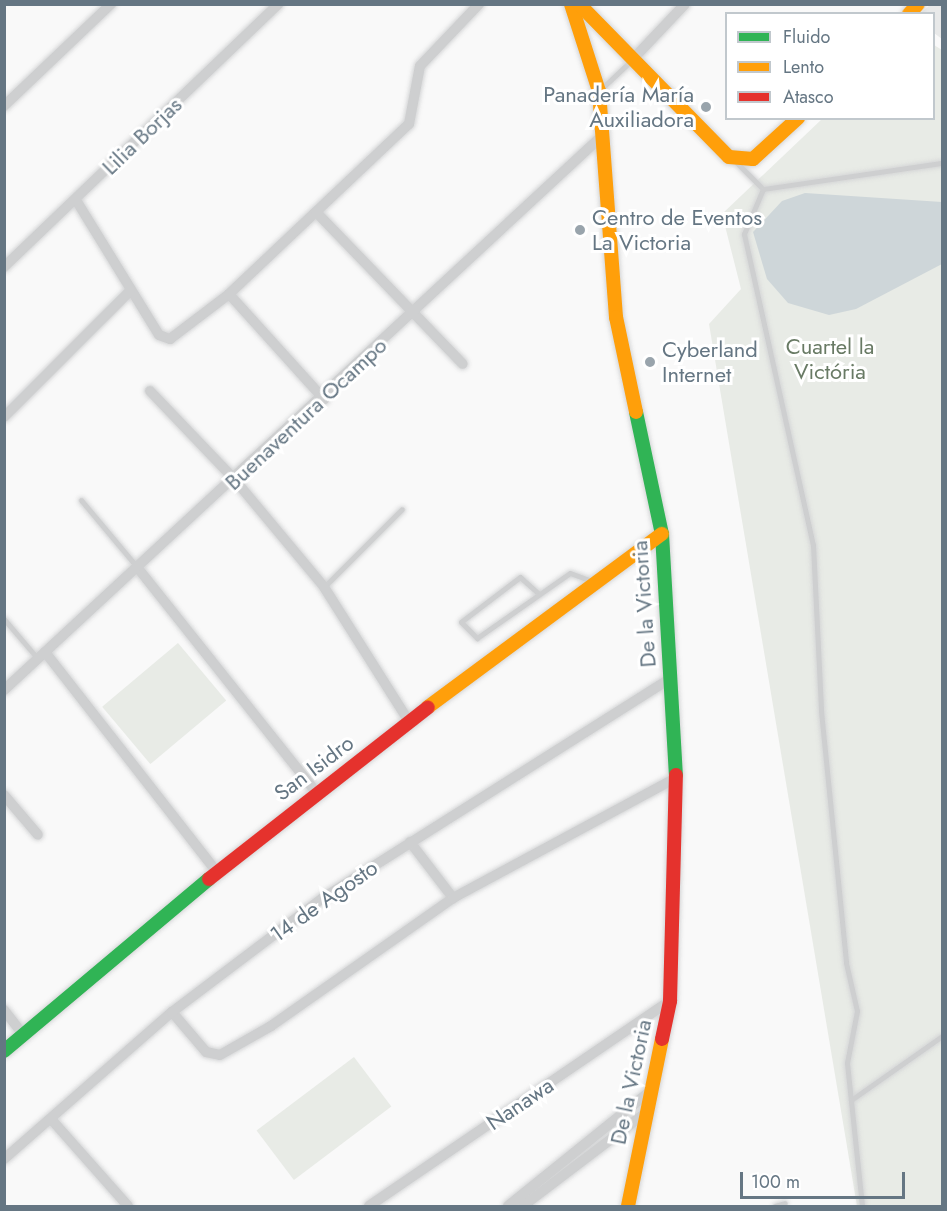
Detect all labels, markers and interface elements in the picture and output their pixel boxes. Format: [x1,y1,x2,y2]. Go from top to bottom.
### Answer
legend [725,12,935,120]
text: Fluido [783,24,830,50]
text: Lento [783,54,824,80]
place label: Panadería María Auxiliadora [543,81,694,132]
text: Atasco [783,84,834,110]
street label: Lilia Borjas [97,92,187,180]
marker: Panadería María Auxiliadora [699,100,713,114]
place label: Centro de Eventos La Victoria [592,204,762,255]
marker: Centro de Eventos La Victoria [573,223,587,237]
street label: Buenaventura Ocampo [220,332,392,496]
park label: Cuartel la Victória [786,333,874,384]
place label: Cyberland Internet [662,336,758,388]
marker: Cyberland Internet [643,355,657,369]
street label: De la Victoria [626,540,662,668]
street label: San Isidro [269,730,359,806]
street label: 14 de Agosto [265,854,383,948]
street label: De la Victoria [605,1017,657,1147]
street label: Nanawa [481,1072,559,1136]
scale bar [743,1160,908,1198]
text: 100 m [751,1169,800,1195]

